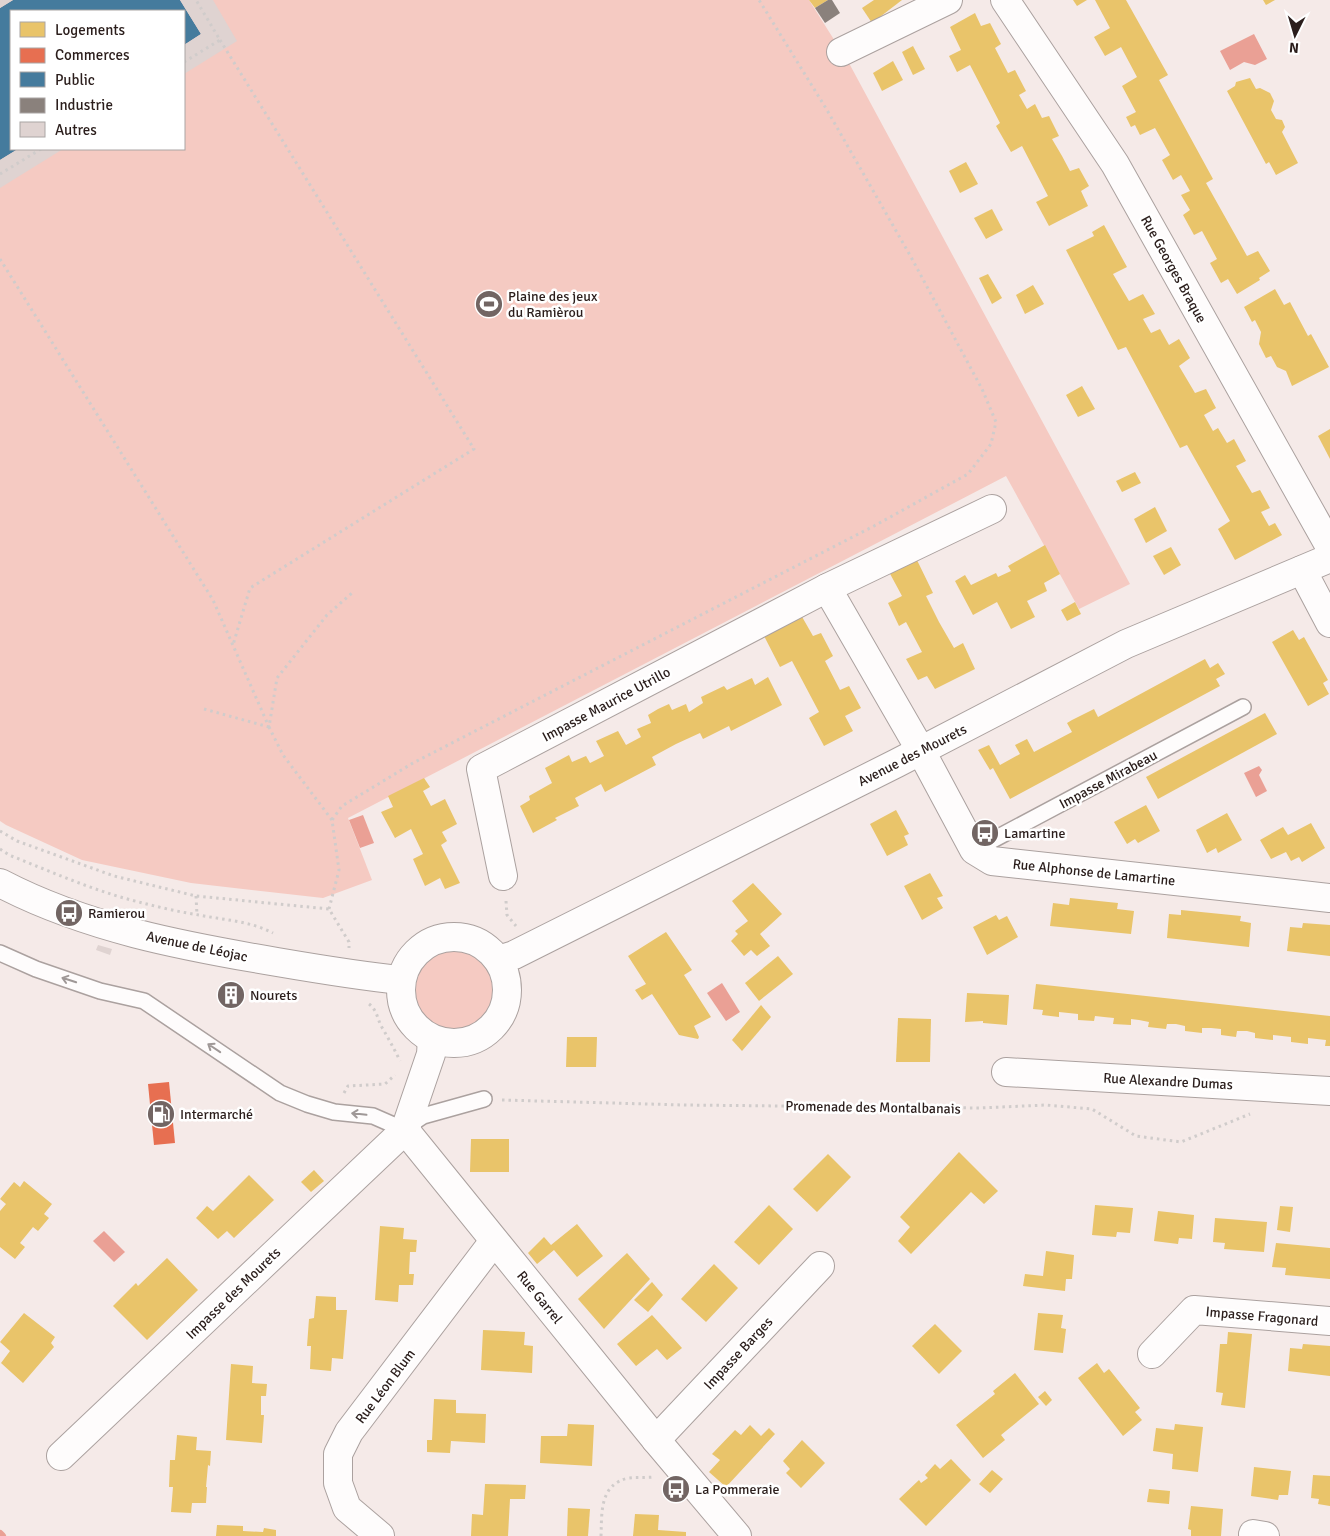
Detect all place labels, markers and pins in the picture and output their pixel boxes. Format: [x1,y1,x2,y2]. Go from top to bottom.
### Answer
place label: Plaine des jeux du Ramièrou [508,288,598,321]
sports icon: Plaine des jeux du Ramièrou [474,289,504,319]
bus stop icon: Lamartine [970,818,1000,848]
place label: Lamartine [1004,825,1065,842]
bus stop icon: Ramierou [54,898,84,928]
place label: Ramierou [88,905,145,922]
building icon: Nourets [216,980,246,1010]
place label: Nourets [250,987,297,1004]
fuel station icon: Intermarché [146,1099,176,1129]
place label: Intermarché [180,1106,253,1123]
bus stop icon: La Pommeraie [661,1474,691,1504]
place label: La Pommeraie [695,1481,779,1498]

